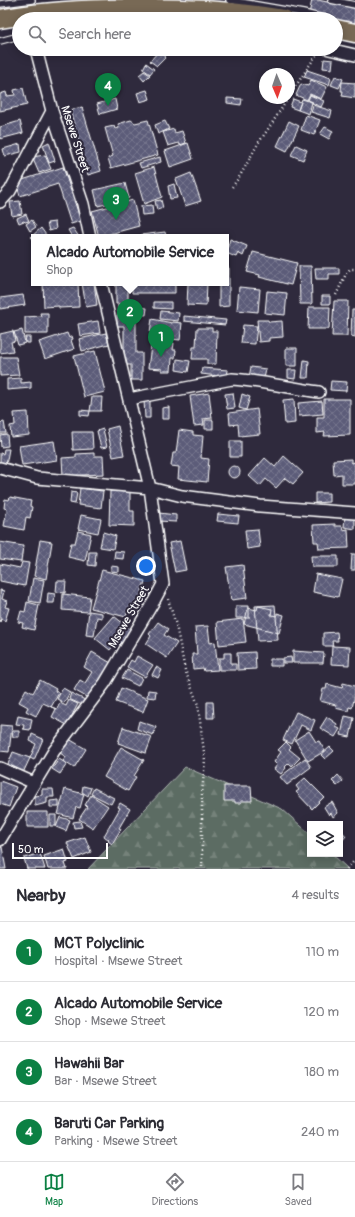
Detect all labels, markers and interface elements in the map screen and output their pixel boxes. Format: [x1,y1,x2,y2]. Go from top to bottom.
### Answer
search box [12,12,343,56]
icon: search [26,23,48,45]
text: Search here [58,25,131,44]
north arrow [259,68,295,104]
pin: 4 [95,73,121,106]
street label: Msewe Street [57,104,93,174]
pin: 3 [103,187,129,220]
popup [31,234,229,286]
text: Alcado Automobile Service [46,243,214,262]
text: Shop [46,262,73,278]
pin: 2 [117,299,143,332]
pin: 1 [148,324,174,357]
your location [136,556,156,576]
street label: Msewe Street [105,583,153,651]
map controls [307,821,343,857]
button: layers [307,821,343,857]
scale bar [12,841,108,860]
text: 50 m [18,843,44,856]
text: Nearby [16,885,65,906]
text: 4 results [292,887,339,903]
text: MCT Polyclinic [54,934,144,953]
text: 1 [26,944,32,960]
text: 110 m [306,944,339,960]
text: Hospital · Msewe Street [54,953,183,969]
text: Alcado Automobile Service [54,994,222,1013]
text: 2 [25,1004,33,1020]
text: 120 m [303,1004,339,1020]
text: Shop · Msewe Street [54,1013,166,1029]
text: Hawahii Bar [54,1054,124,1073]
text: 3 [25,1064,33,1080]
text: 180 m [304,1064,339,1080]
text: Bar · Msewe Street [54,1073,157,1089]
text: Baruti Car Parking [54,1114,164,1133]
text: 4 [25,1124,33,1140]
text: 240 m [301,1124,339,1140]
text: Parking · Msewe Street [54,1133,178,1149]
tab: Map [43,1171,65,1208]
tab: Directions [151,1171,198,1208]
tab: Saved [285,1171,312,1208]

